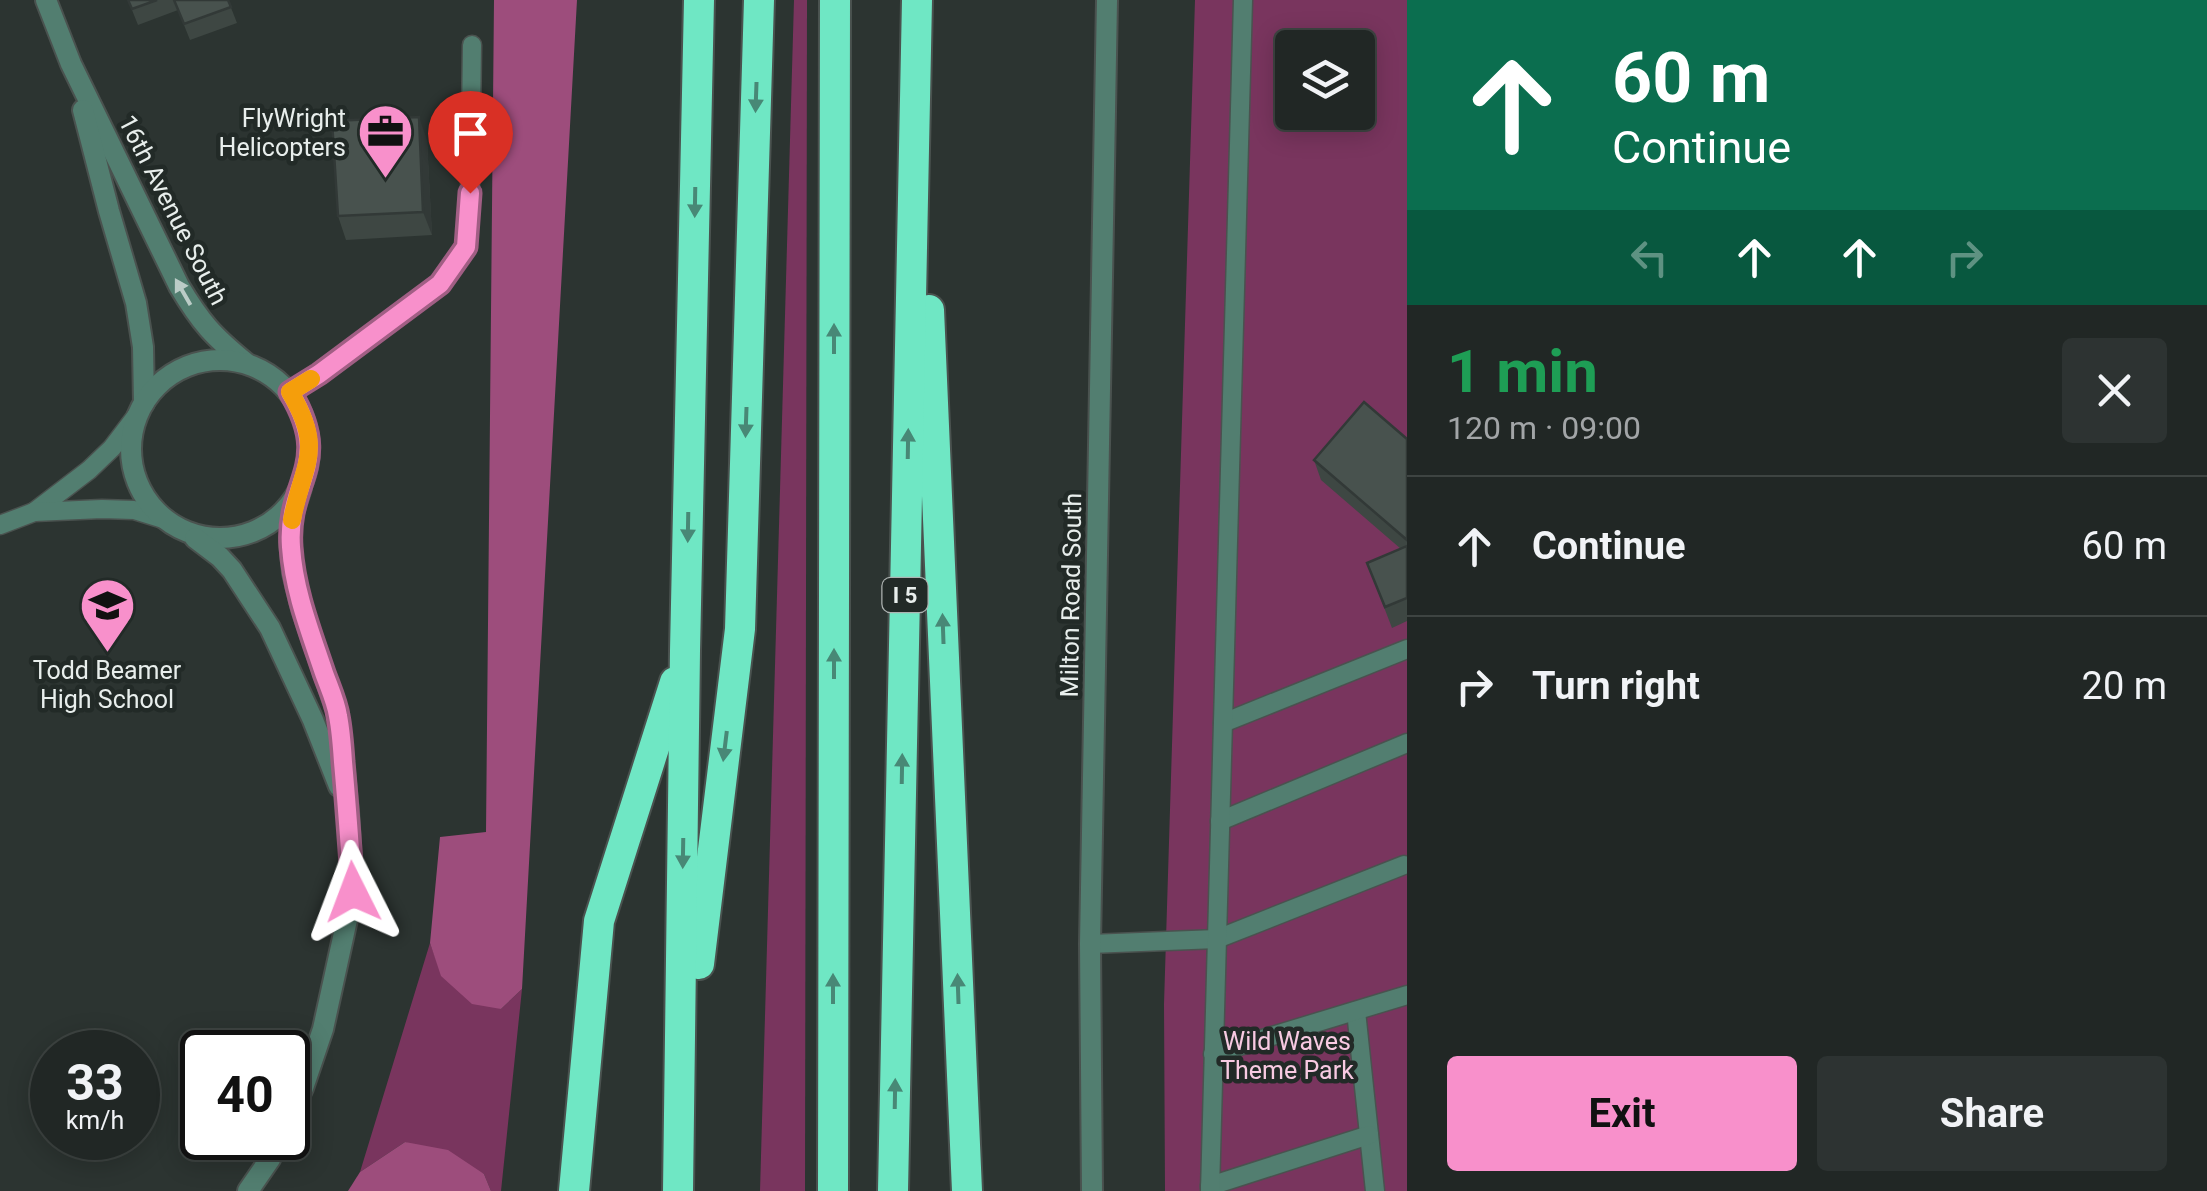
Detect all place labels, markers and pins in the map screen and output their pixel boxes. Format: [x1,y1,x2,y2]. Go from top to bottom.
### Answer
pin [428,91,513,194]
office icon: FlyWright Helicopters [355,102,415,181]
place label: FlyWright Helicopters [219,104,346,162]
school or university icon: Todd Beamer High School [77,576,137,655]
place label: Todd Beamer High School [33,656,182,714]

